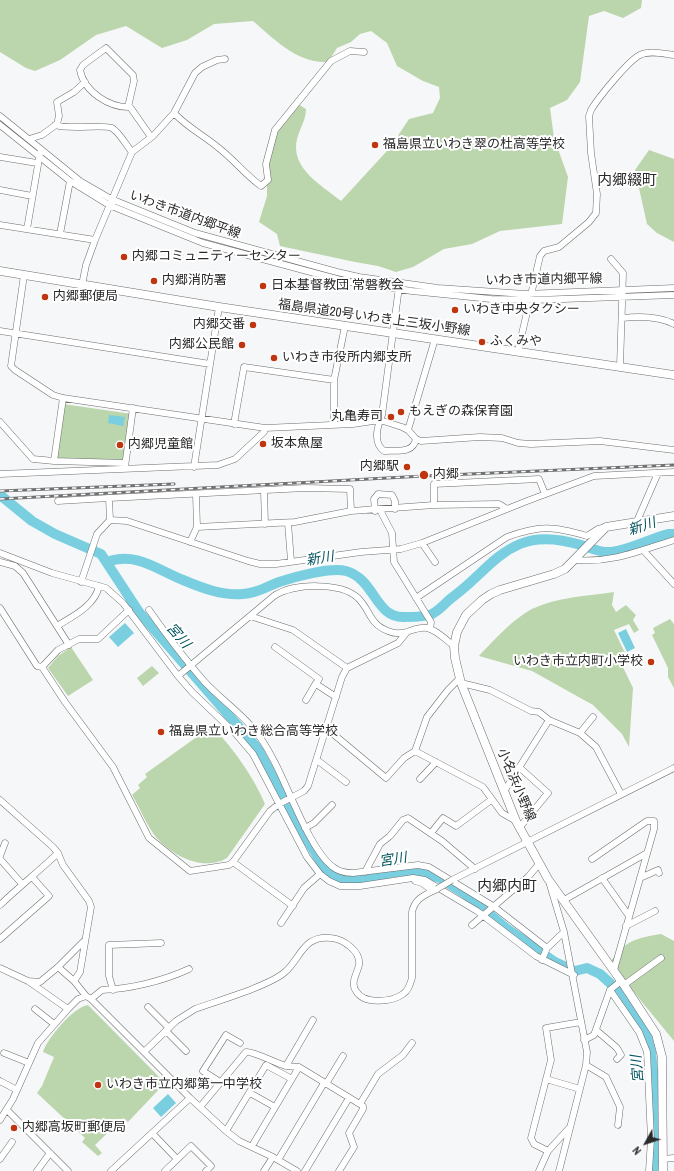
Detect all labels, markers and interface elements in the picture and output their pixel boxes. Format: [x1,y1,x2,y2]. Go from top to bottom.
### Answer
place label: 福島県立いわき翠の杜高等学校 [383,137,565,153]
marker: 福島県立いわき翠の杜高等学校 [370,140,380,150]
district label: 内郷綴町 [597,172,657,190]
street label: いわき市道内郷平線 [127,188,243,242]
place label: 内郷コミュニティーセンター [132,249,301,265]
marker: 内郷コミュニティーセンター [119,252,129,262]
street label: いわき市道内郷平線 [485,271,603,289]
place label: 内郷消防署 [162,273,227,289]
marker: 内郷消防署 [149,276,159,286]
place label: 日本基督教団 常磐教会 [271,278,404,294]
marker: 日本基督教団 常磐教会 [258,281,268,291]
place label: 内郷郵便局 [53,289,118,305]
marker: 内郷郵便局 [40,292,50,302]
street label: 福島県道20号いわき上三坂小野線 [277,297,471,339]
place label: いわき中央タクシー [463,302,580,318]
marker: いわき中央タクシー [450,305,460,315]
place label: 内郷交番 [193,317,245,333]
marker: 内郷交番 [248,320,258,330]
place label: ふくみや [490,334,542,350]
place label: 内郷公民館 [169,337,234,353]
marker: ふくみや [477,337,487,347]
marker: 内郷公民館 [237,340,247,350]
place label: いわき市役所内郷支所 [282,350,412,366]
marker: いわき市役所内郷支所 [269,353,279,363]
place label: もえぎの森保育園 [409,404,513,420]
marker: もえぎの森保育園 [396,407,406,417]
place label: 丸亀寿司 [331,409,383,425]
marker: 丸亀寿司 [386,412,396,422]
place label: 坂本魚屋 [271,436,323,452]
place label: 内郷児童館 [128,437,193,453]
marker: 坂本魚屋 [258,439,268,449]
marker: 内郷児童館 [115,440,125,450]
place label: 内郷駅 [360,459,399,475]
marker: 内郷駅 [402,462,412,472]
place label: 内郷 [433,467,459,483]
marker: 内郷 [418,469,430,481]
water label: 新川 [626,515,658,539]
water label: 新川 [305,549,335,569]
water label: 宮川 [162,620,194,652]
place label: いわき市立内町小学校 [513,654,643,670]
marker: いわき市立内町小学校 [646,657,656,667]
place label: 福島県立いわき総合高等学校 [169,724,338,740]
marker: 福島県立いわき総合高等学校 [156,727,166,737]
street label: 小名浜小野線 [494,746,538,824]
water label: 宮川 [378,850,408,870]
district label: 内郷内町 [477,878,537,896]
water label: 宮川 [628,1054,648,1084]
place label: いわき市立内郷第一中学校 [106,1077,262,1093]
marker: いわき市立内郷第一中学校 [93,1080,103,1090]
place label: 内郷高坂町郵便局 [22,1120,126,1136]
marker: 内郷高坂町郵便局 [9,1123,19,1133]
north arrow [626,1123,666,1163]
text: N [629,1144,644,1158]

